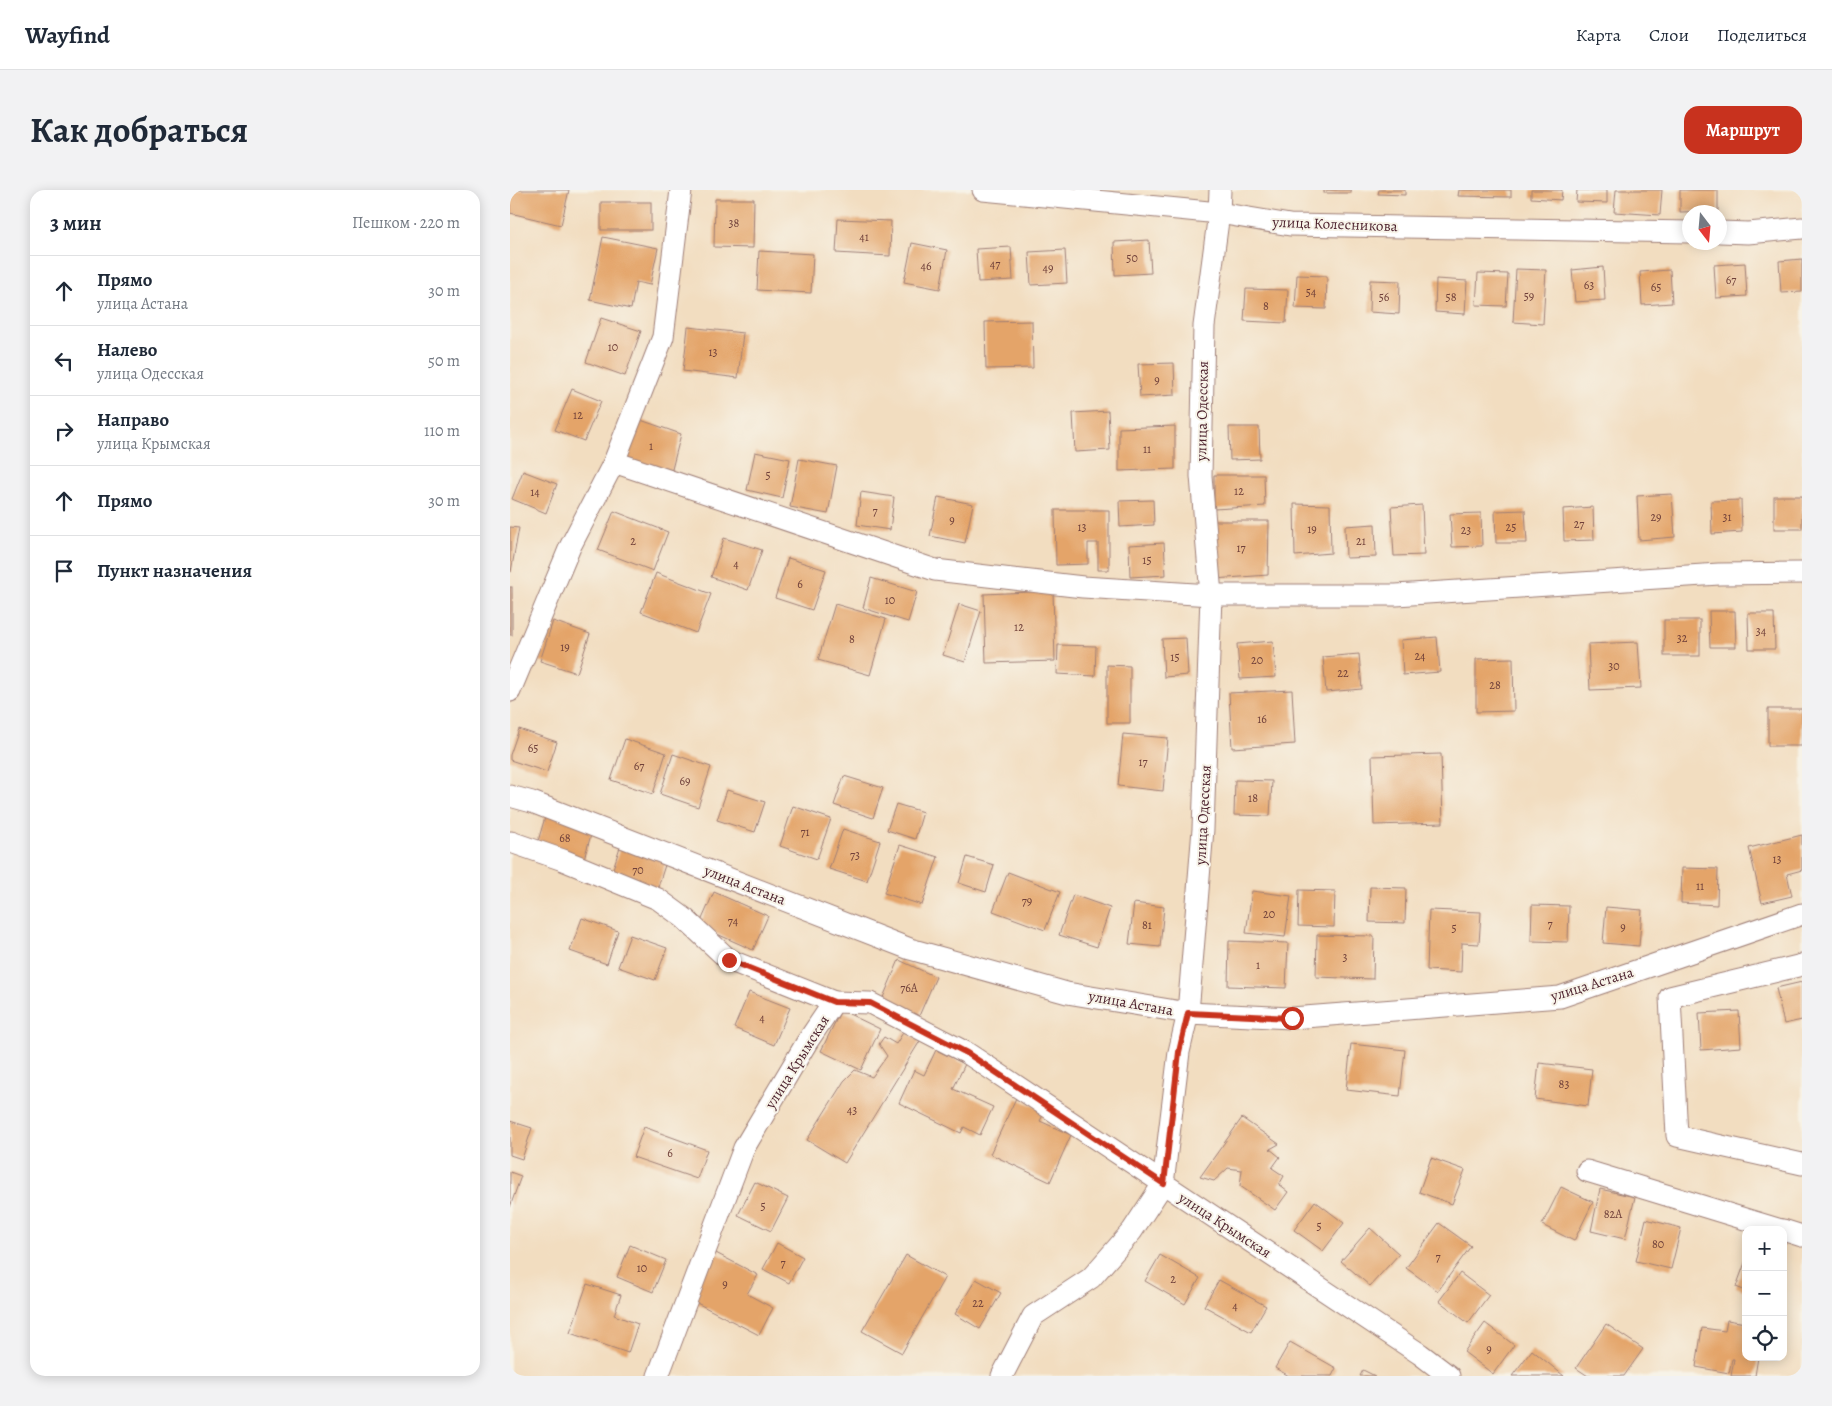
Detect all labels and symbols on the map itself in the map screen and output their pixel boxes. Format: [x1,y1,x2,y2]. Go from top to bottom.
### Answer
north arrow [1682,205,1727,250]
street label: улица Колесникова [1271,212,1398,236]
house number: 38 [729,215,740,231]
house number: 41 [859,229,869,245]
house number: 50 [1126,250,1138,266]
house number: 47 [990,256,1001,272]
house number: 46 [921,258,932,274]
house number: 49 [1043,260,1053,276]
house number: 67 [1726,272,1737,288]
house number: 63 [1584,277,1594,293]
house number: 65 [1651,279,1661,295]
house number: 54 [1306,284,1317,300]
house number: 59 [1524,288,1534,304]
house number: 56 [1379,289,1390,305]
house number: 58 [1446,289,1457,305]
house number: 8 [1263,298,1269,314]
house number: 10 [608,339,618,355]
house number: 13 [708,344,718,360]
street label: улица Одесская [1191,361,1213,462]
house number: 9 [1154,372,1160,388]
house number: 12 [573,407,583,423]
house number: 1 [649,438,653,454]
house number: 11 [1143,441,1151,457]
house number: 5 [765,467,771,483]
house number: 12 [1234,483,1244,499]
house number: 14 [530,484,540,500]
house number: 7 [872,503,878,519]
house number: 29 [1650,509,1662,525]
house number: 31 [1722,509,1732,525]
house number: 9 [949,512,955,528]
house number: 27 [1574,516,1585,532]
house number: 13 [1077,519,1087,535]
house number: 25 [1506,519,1516,535]
house number: 19 [1307,521,1317,537]
house number: 23 [1461,522,1471,538]
house number: 2 [630,533,636,549]
house number: 21 [1356,533,1366,549]
house number: 17 [1236,540,1247,556]
house number: 15 [1142,552,1152,568]
house number: 4 [733,556,739,572]
house number: 6 [797,576,803,592]
house number: 10 [885,592,895,608]
house number: 12 [1014,619,1024,635]
house number: 34 [1756,623,1767,639]
house number: 32 [1677,630,1688,646]
house number: 8 [849,631,855,647]
house number: 19 [560,639,570,655]
house number: 24 [1414,648,1426,664]
house number: 15 [1170,649,1180,665]
house number: 20 [1251,652,1263,668]
house number: 30 [1608,658,1620,674]
house number: 22 [1337,665,1349,681]
house number: 28 [1489,677,1501,693]
house number: 16 [1257,711,1267,727]
house number: 65 [528,740,538,756]
house number: 17 [1138,754,1149,770]
house number: 67 [634,758,645,774]
street label: улица Одесская [1190,764,1216,867]
house number: 69 [679,773,691,789]
house number: 18 [1248,790,1258,806]
house number: 71 [800,824,810,840]
house number: 68 [559,830,571,846]
house number: 73 [850,847,860,863]
house number: 13 [1772,851,1782,867]
street label: улица Астана [701,860,789,910]
house number: 70 [632,862,644,878]
house number: 11 [1696,878,1704,894]
house number: 79 [1022,893,1032,909]
house number: 20 [1263,906,1275,922]
house number: 74 [728,913,739,929]
house number: 7 [1547,916,1553,932]
house number: 81 [1142,917,1152,933]
house number: 9 [1620,919,1626,935]
house number: 5 [1451,920,1457,936]
route end [718,949,741,972]
house number: 3 [1343,949,1348,965]
house number: 1 [1256,957,1260,973]
street label: улица Астана [1547,962,1636,1006]
house number: 76А [900,980,919,996]
street label: улица Астана [1086,986,1175,1020]
route start [1281,1007,1304,1030]
house number: 4 [759,1010,765,1026]
street label: улица Крымская [760,1011,834,1113]
house number: 83 [1559,1076,1569,1092]
house number: 43 [847,1102,857,1118]
house number: 6 [667,1145,673,1161]
street label: улица Крымская [1174,1187,1275,1262]
house number: 5 [760,1198,766,1214]
house number: 82А [1604,1206,1623,1222]
house number: 5 [1316,1218,1322,1234]
house number: 80 [1652,1236,1664,1252]
house number: 7 [1435,1249,1441,1265]
house number: 7 [780,1255,786,1271]
house number: 10 [637,1260,647,1276]
house number: 2 [1170,1271,1176,1287]
house number: 9 [722,1276,728,1292]
house number: 22 [972,1295,984,1311]
house number: 4 [1232,1298,1238,1314]
house number: 9 [1486,1341,1492,1357]

